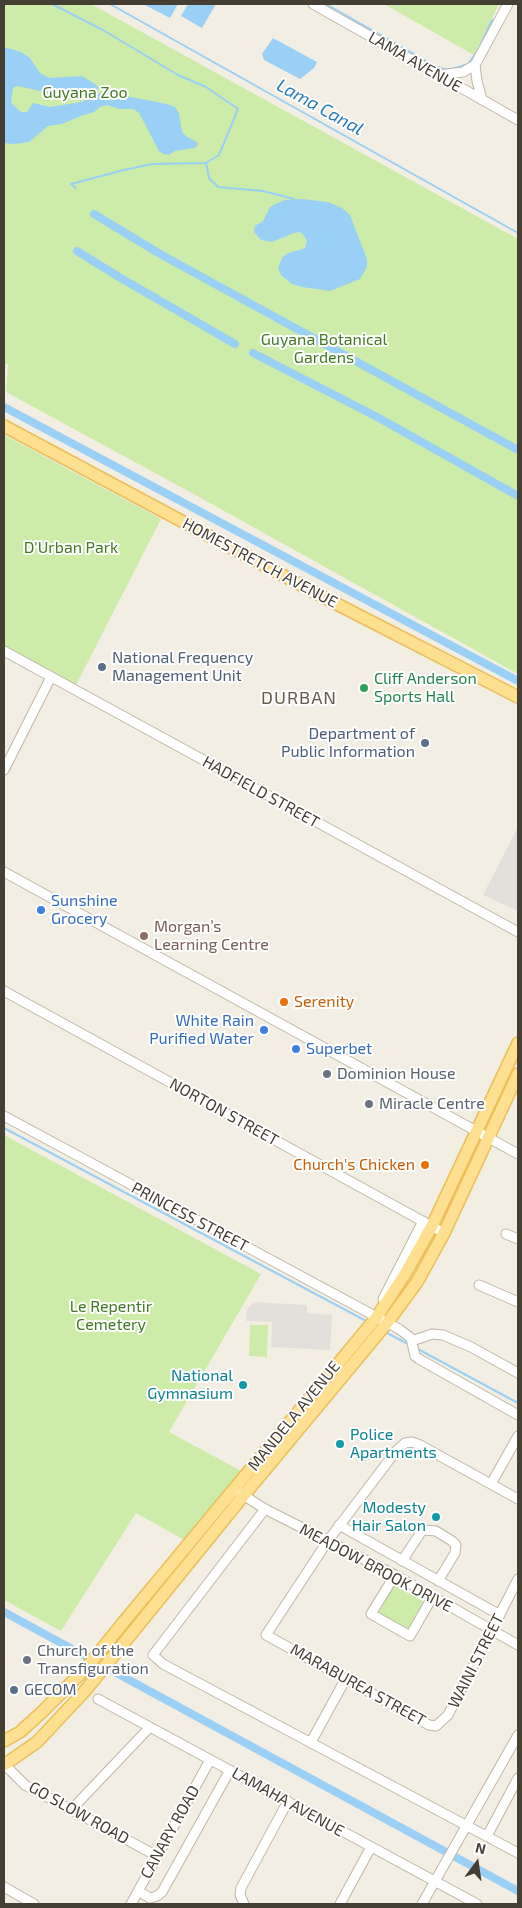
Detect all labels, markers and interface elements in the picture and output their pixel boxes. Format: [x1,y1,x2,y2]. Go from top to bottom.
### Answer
street label: LAMA AVENUE [365,28,465,96]
water label: Lama Canal [273,74,367,140]
park label: Guyana Zoo [42,83,128,103]
park label: Guyana Botanical Gardens [261,330,387,368]
street label: HOMESTRETCH AVENUE [179,514,341,612]
park label: D'Urban Park [24,538,118,558]
place label: National Frequency Management Unit [112,648,253,686]
marker: National Frequency Management Unit [96,661,108,673]
place label: Cliff Anderson Sports Hall [374,669,477,707]
marker: Cliff Anderson Sports Hall [358,682,370,694]
district label: DURBAN [260,687,338,709]
place label: Department of Public Information [281,724,415,762]
marker: Department of Public Information [419,737,431,749]
street label: HADFIELD STREET [199,752,323,832]
place label: Sunshine Grocery [51,891,118,929]
marker: Sunshine Grocery [35,904,47,916]
place label: Morgan’s Learning Centre [154,917,269,955]
marker: Morgan’s Learning Centre [138,930,150,942]
place label: Serenity [294,992,354,1012]
marker: Serenity [278,996,290,1008]
place label: White Rain Purified Water [149,1011,254,1049]
marker: White Rain Purified Water [258,1024,270,1036]
place label: Superbet [306,1039,372,1059]
marker: Superbet [290,1043,302,1055]
place label: Dominion House [337,1064,456,1084]
marker: Dominion House [321,1068,333,1080]
street label: NORTON STREET [166,1074,282,1150]
place label: Miracle Centre [379,1094,485,1114]
marker: Miracle Centre [363,1098,375,1110]
place label: Church's Chicken [293,1155,415,1175]
marker: Church's Chicken [419,1159,431,1171]
street label: PRINCESS STREET [128,1178,252,1256]
park label: Le Repentir Cemetery [70,1297,152,1335]
street label: MANDELA AVENUE [244,1357,344,1475]
place label: National Gymnasium [147,1366,233,1404]
marker: National Gymnasium [237,1379,249,1391]
place label: Police Apartments [350,1425,437,1463]
marker: Police Apartments [334,1438,346,1450]
place label: Modesty Hair Salon [352,1498,426,1536]
marker: Modesty Hair Salon [430,1511,442,1523]
street label: MEADOW BROOK DRIVE [296,1519,456,1617]
street label: WAINI STREET [444,1611,508,1711]
street label: MARABUREA STREET [287,1640,429,1730]
place label: Church of the Transfiguration [37,1641,149,1679]
marker: Church of the Transfiguration [21,1654,33,1666]
place label: GECOM [24,1680,77,1700]
marker: GECOM [8,1684,20,1696]
street label: LAMAHA AVENUE [229,1763,347,1841]
street label: GO SLOW ROAD [25,1778,133,1848]
street label: CANARY ROAD [136,1782,204,1882]
north arrow [452,1838,502,1888]
text: N [474,1838,488,1857]

